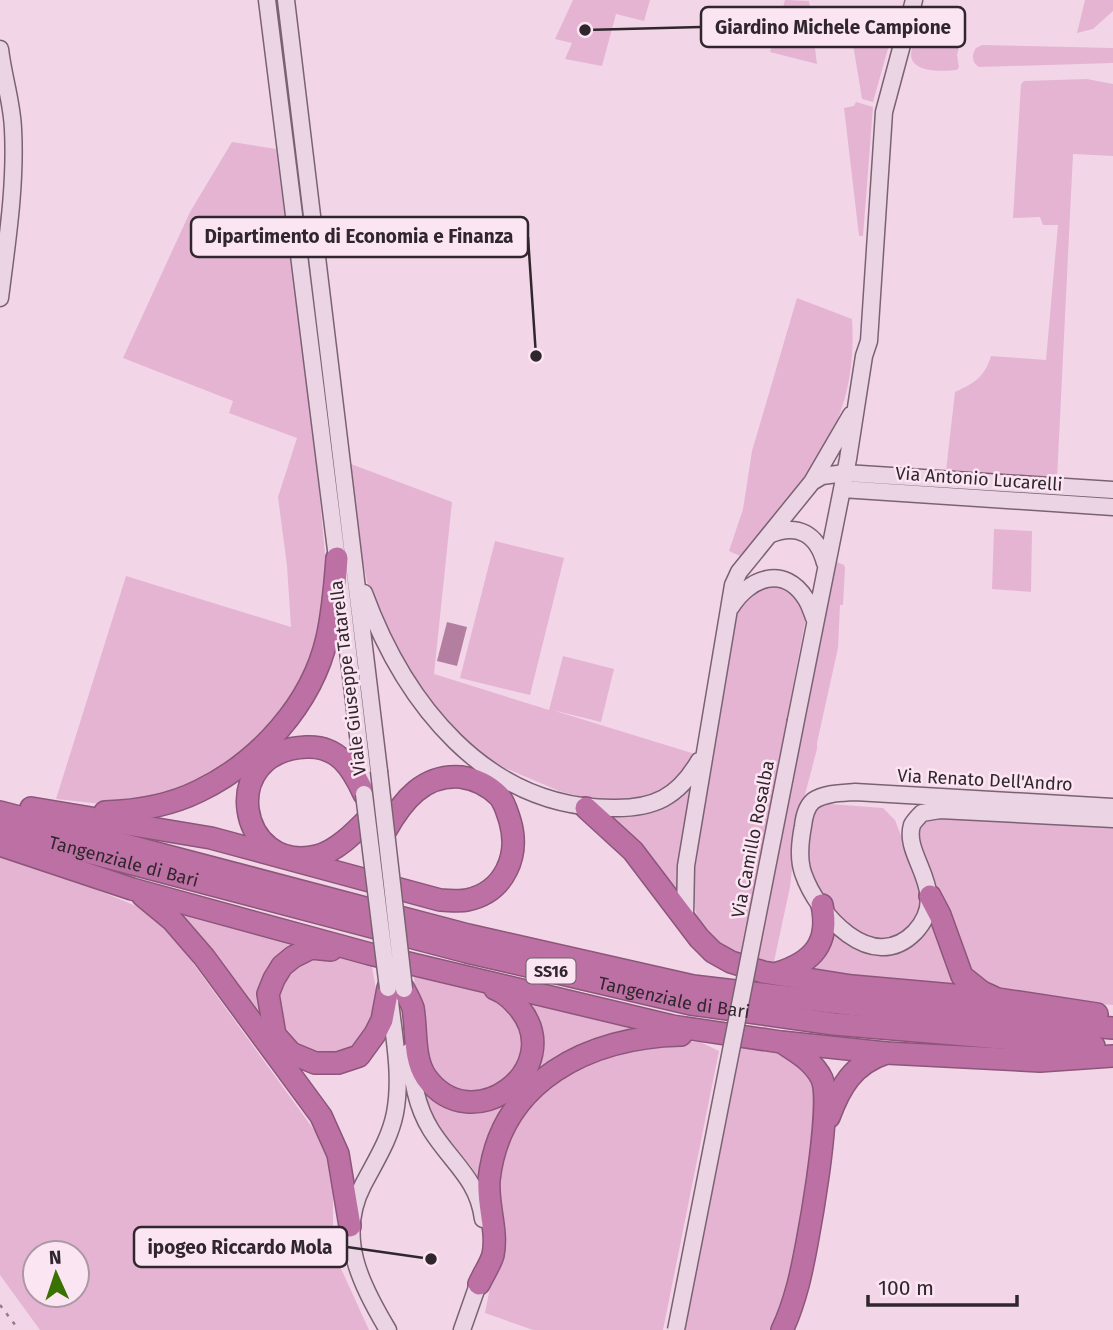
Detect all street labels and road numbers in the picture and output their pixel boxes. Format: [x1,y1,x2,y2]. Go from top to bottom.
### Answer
street label: Via Antonio Lucarelli [895,462,1063,496]
street label: Viale Giuseppe Tatarella [325,579,371,777]
street label: Via Camillo Rosalba [727,758,779,920]
street label: Via Renato Dell'Andro [897,764,1073,796]
street label: Tangenziale di Bari [47,831,201,892]
road number: SS16 [526,959,576,984]
street label: Tangenziale di Bari [596,972,751,1023]

